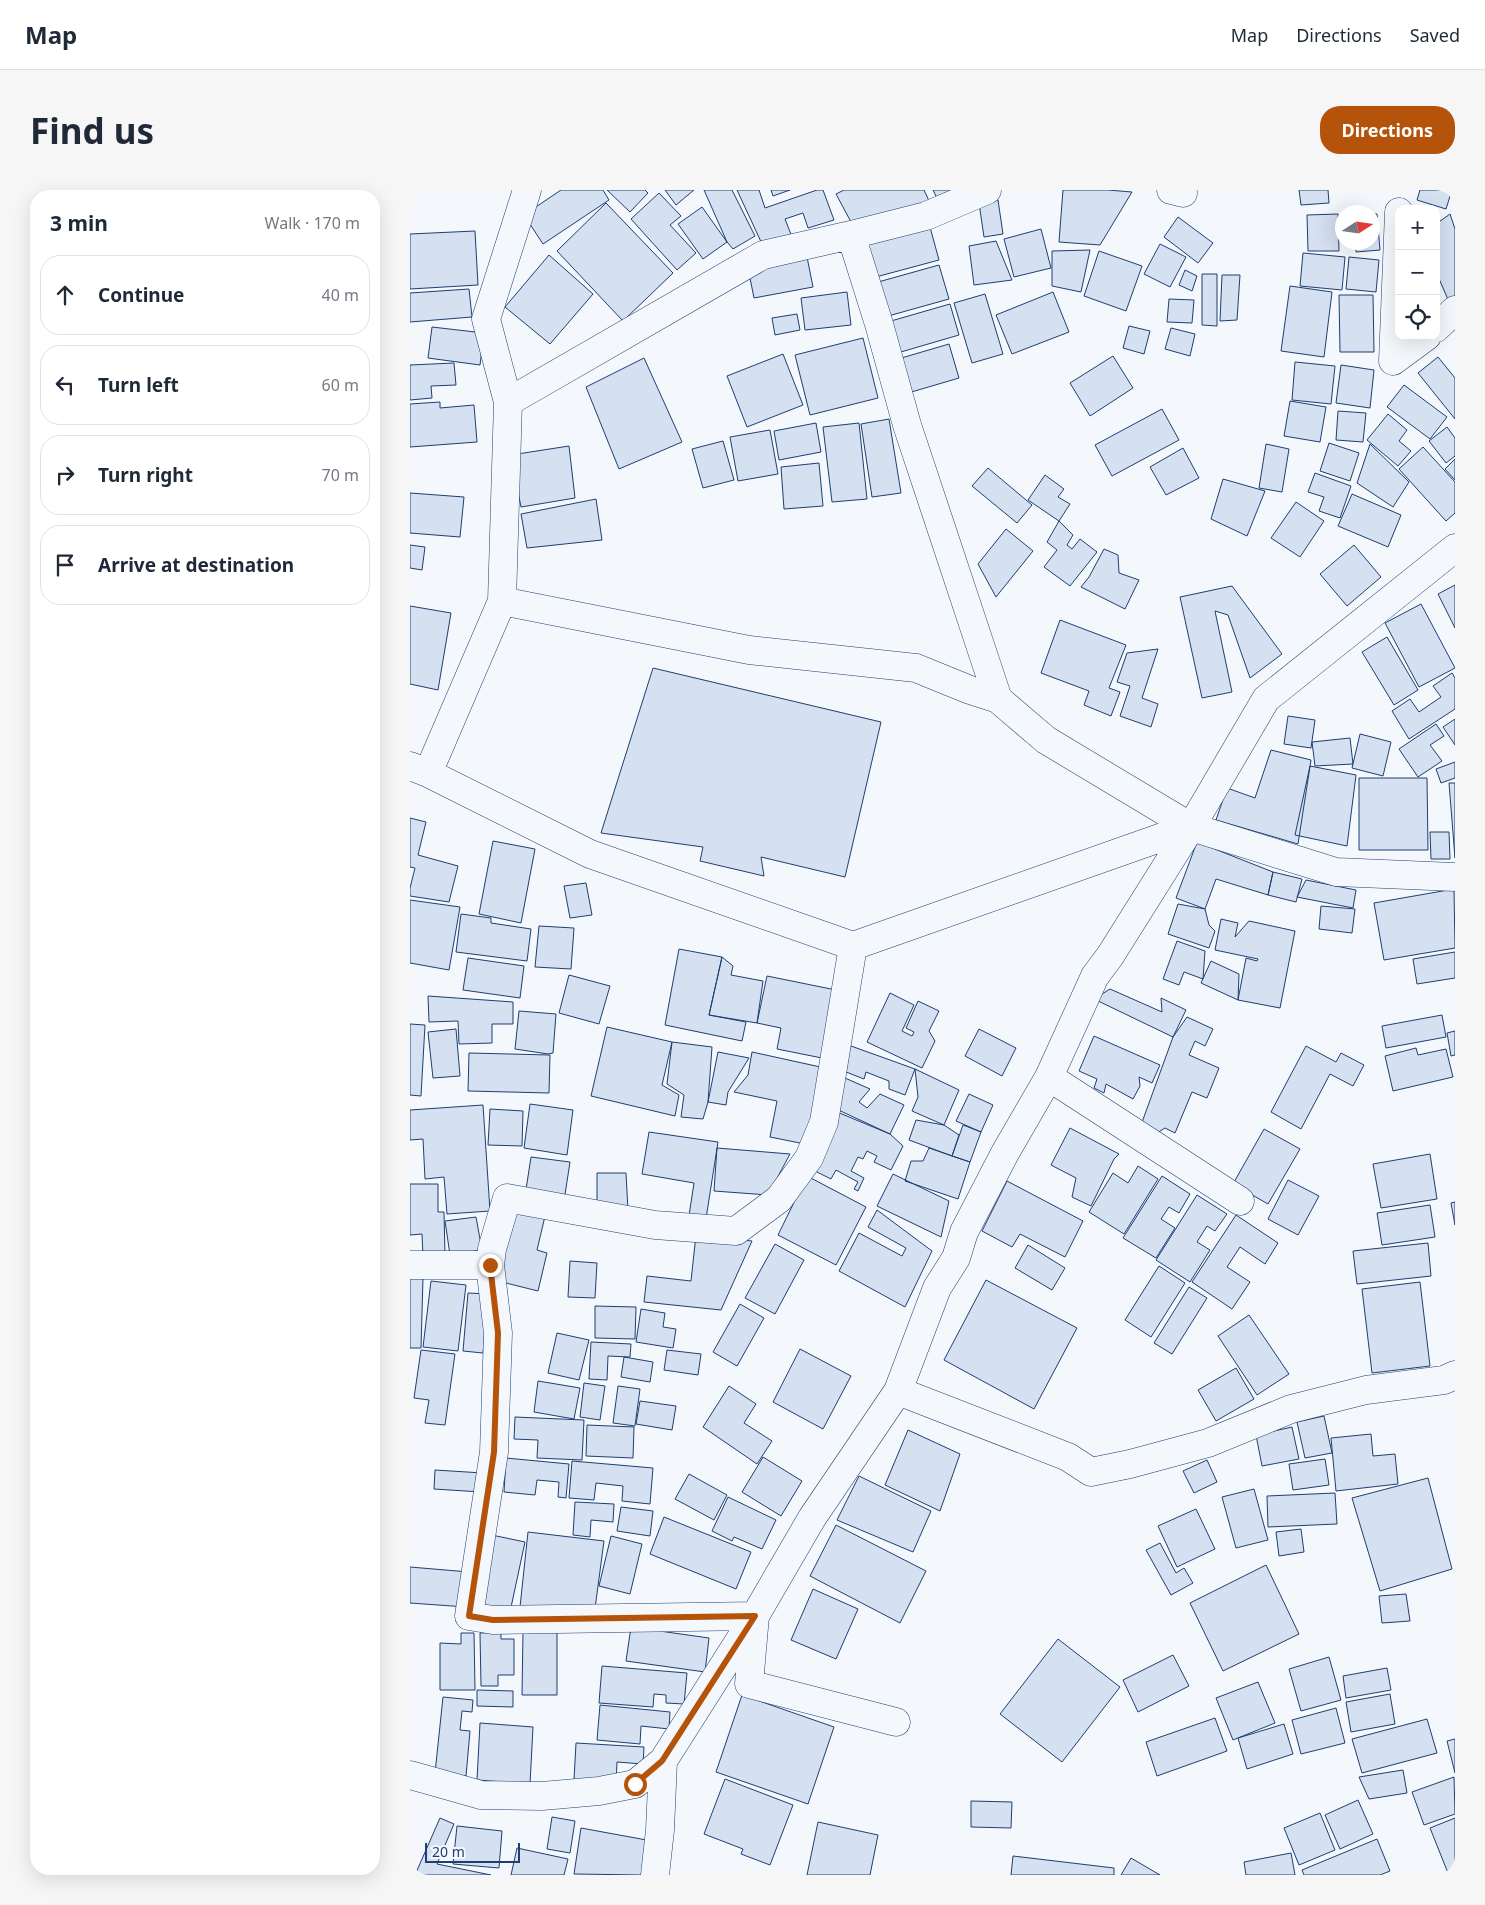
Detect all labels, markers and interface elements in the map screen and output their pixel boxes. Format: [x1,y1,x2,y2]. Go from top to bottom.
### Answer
text: Map [25,18,77,51]
text: Map [1231,23,1268,47]
text: Directions [1296,23,1382,47]
text: Saved [1410,23,1460,47]
button: Directions [1320,106,1455,154]
text: Find us [30,107,154,154]
north arrow [1335,205,1380,250]
map controls [1395,205,1440,340]
button: + [1395,205,1440,250]
text: 3 min [50,209,108,237]
text: Walk · 170 m [265,212,360,234]
button: − [1395,250,1440,295]
icon: ahead [51,281,79,309]
text: Continue [98,282,184,308]
text: 40 m [322,284,359,306]
button: locate [1395,295,1440,340]
icon: left [51,371,79,399]
text: Turn left [98,372,179,398]
text: 60 m [322,374,359,396]
icon: right [51,461,79,489]
text: Turn right [98,462,193,488]
text: 70 m [322,464,359,486]
icon: arrive [51,551,79,579]
text: Arrive at destination [98,552,294,578]
route end [479,1254,502,1277]
route start [624,1773,647,1796]
scale bar [425,1840,520,1863]
text: 20 m [432,1842,465,1861]

